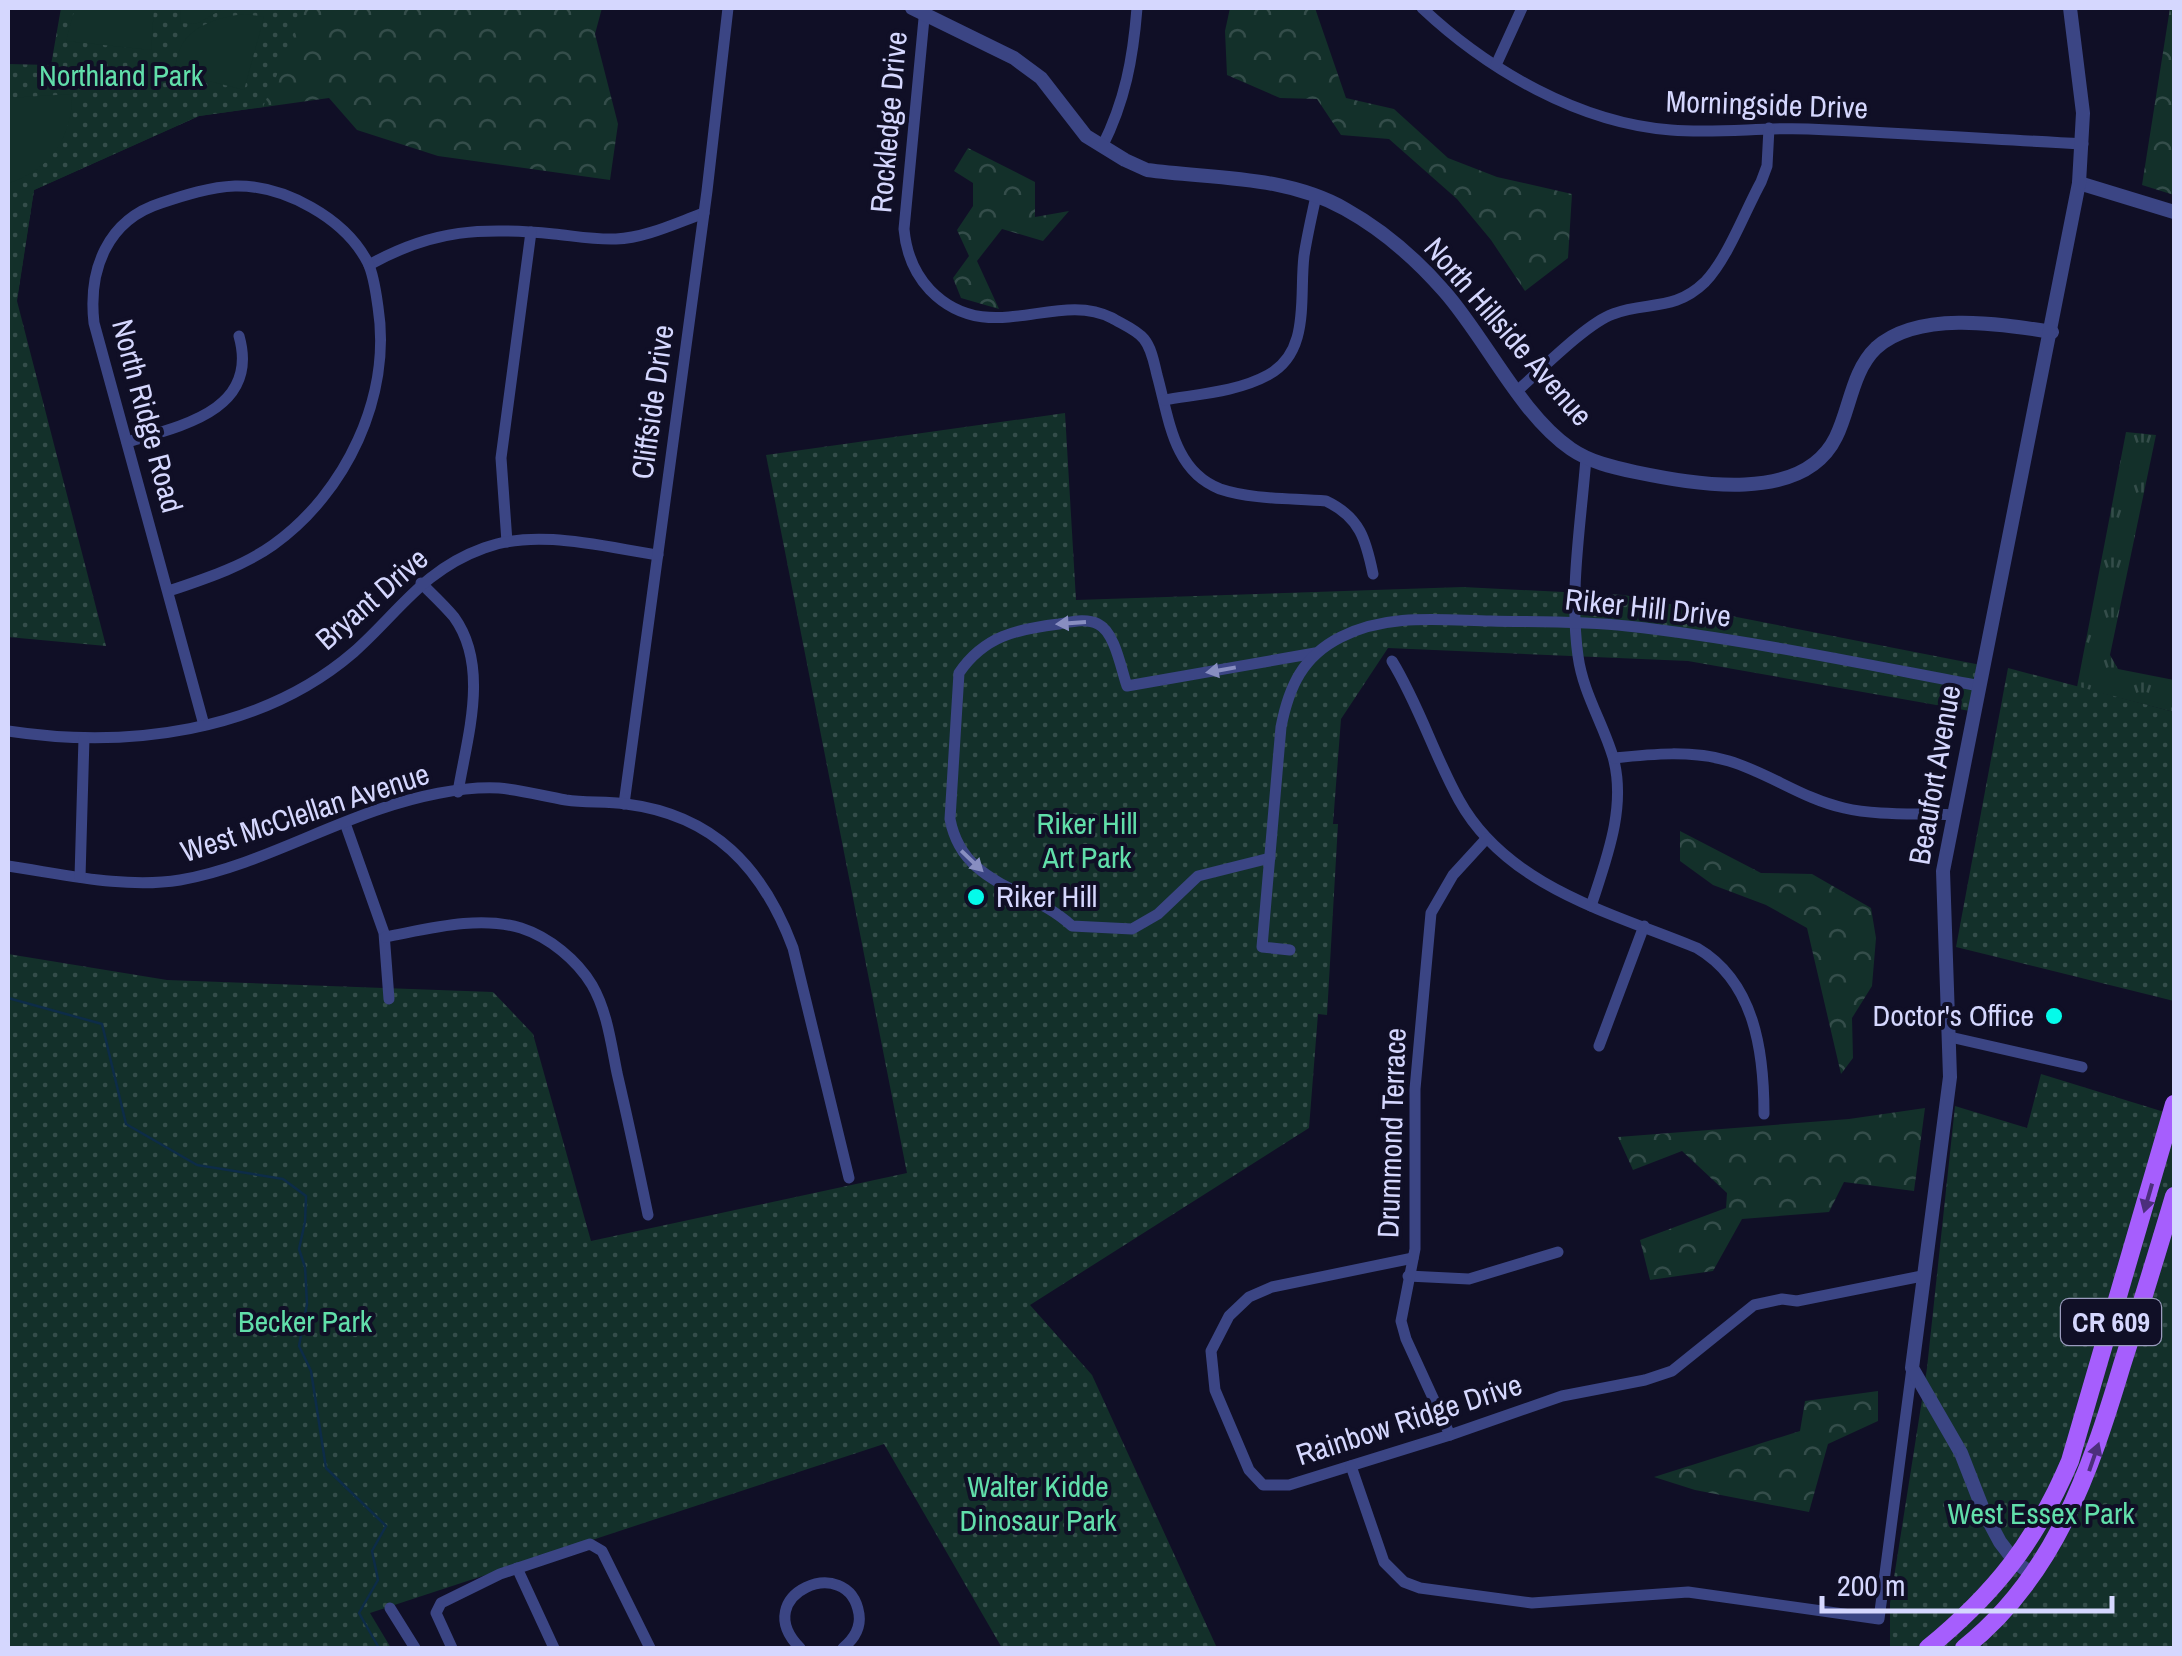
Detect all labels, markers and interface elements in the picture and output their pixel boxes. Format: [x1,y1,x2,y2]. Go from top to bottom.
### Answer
street label: Rockledge Drive [860,30,916,214]
park label: Northland Park [39,55,204,95]
street label: Morningside Drive [1665,80,1869,128]
street label: North Hillside Avenue [1416,229,1602,434]
street label: North Ridge Road [103,315,193,517]
street label: Cliffside Drive [621,322,683,482]
street label: Bryant Drive [307,538,436,658]
street label: Riker Hill Drive [1563,578,1733,636]
one-way arrow [1055,615,1086,631]
one-way arrow [1205,663,1236,678]
street label: Beaufort Avenue [1899,682,1969,868]
street label: West McClellan Avenue [175,753,434,871]
park label: Riker Hill Art Park [1036,803,1138,877]
one-way arrow [959,849,983,872]
place label: Riker Hill [996,876,1097,916]
marker: Riker Hill [965,886,987,908]
place label: Doctor's Office [1872,995,2034,1035]
marker: Doctor's Office [2043,1005,2065,1027]
street label: Drummond Terrace [1367,1027,1415,1239]
one-way arrow [2139,1183,2155,1214]
road number: CR 609 [2061,1299,2161,1345]
park label: Becker Park [238,1301,373,1341]
street label: Rainbow Ridge Drive [1291,1364,1527,1474]
one-way arrow [2087,1442,2102,1472]
park label: Walter Kidde Dinosaur Park [959,1466,1117,1540]
park label: West Essex Park [1948,1493,2135,1533]
scale bar [1822,1551,2112,1613]
text: 200 m [1837,1565,1905,1605]

